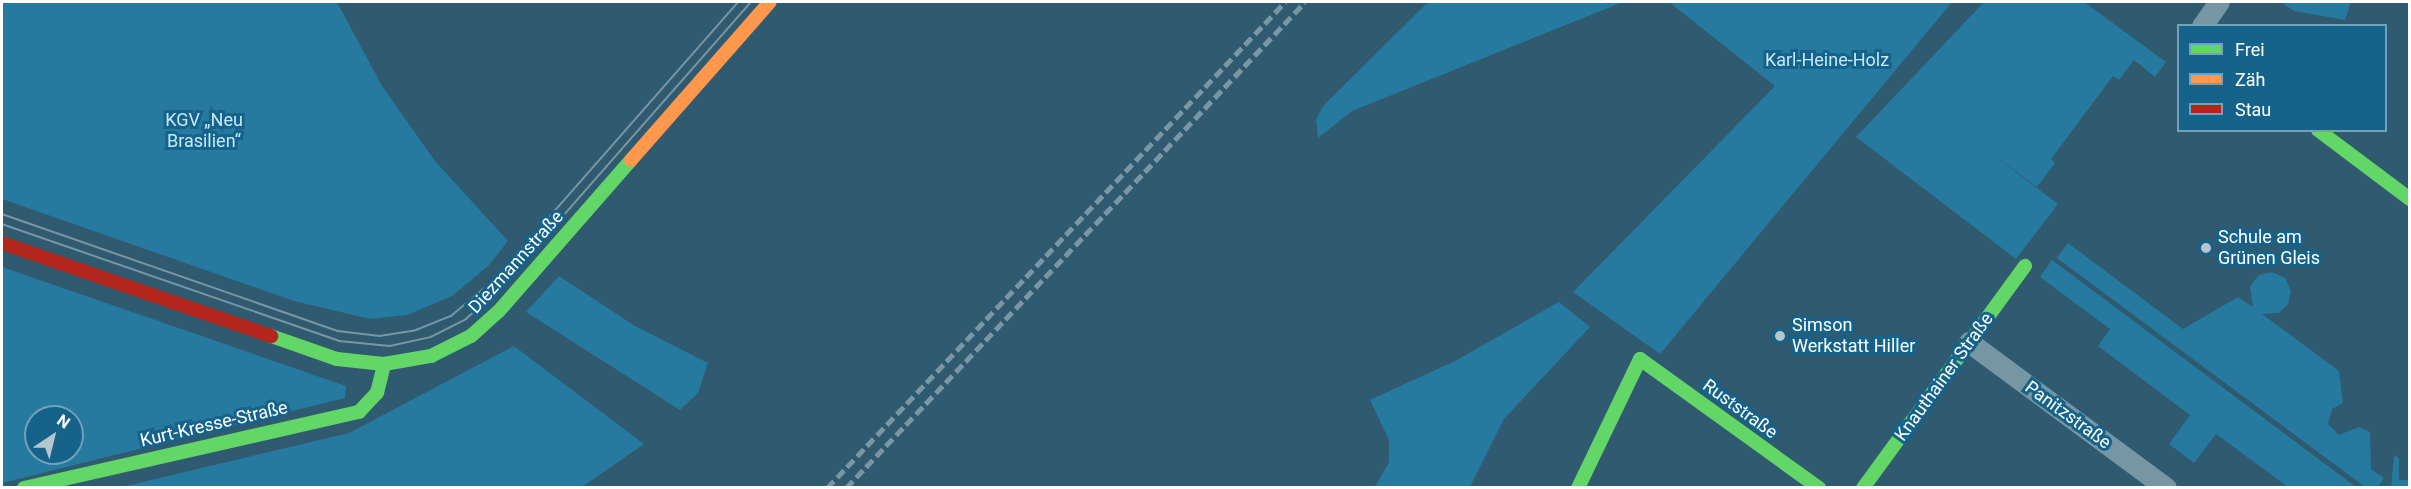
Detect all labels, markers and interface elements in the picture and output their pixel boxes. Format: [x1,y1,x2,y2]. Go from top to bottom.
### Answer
legend [2177,24,2387,132]
text: Frei [2235,39,2265,60]
park label: Karl-Heine-Holz [1765,49,1889,71]
text: Zäh [2235,69,2266,90]
text: Stau [2235,99,2271,120]
park label: KGV „Neu Brasilien“ [165,110,243,152]
street label: Diezmannstraße [464,206,568,318]
place label: Schule am Grünen Gleis [2218,227,2320,270]
marker: Schule am Grünen Gleis [2199,241,2213,255]
street label: Knauthainer Straße [1890,309,1998,445]
place label: Simson Werkstatt Hiller [1792,315,1915,358]
marker: Simson Werkstatt Hiller [1773,329,1787,343]
street label: Ruststraße [1698,375,1782,443]
street label: Panitzstraße [2021,377,2115,453]
street label: Kurt-Kresse-Straße [138,397,290,451]
north arrow [24,405,84,465]
text: N [53,410,74,433]

